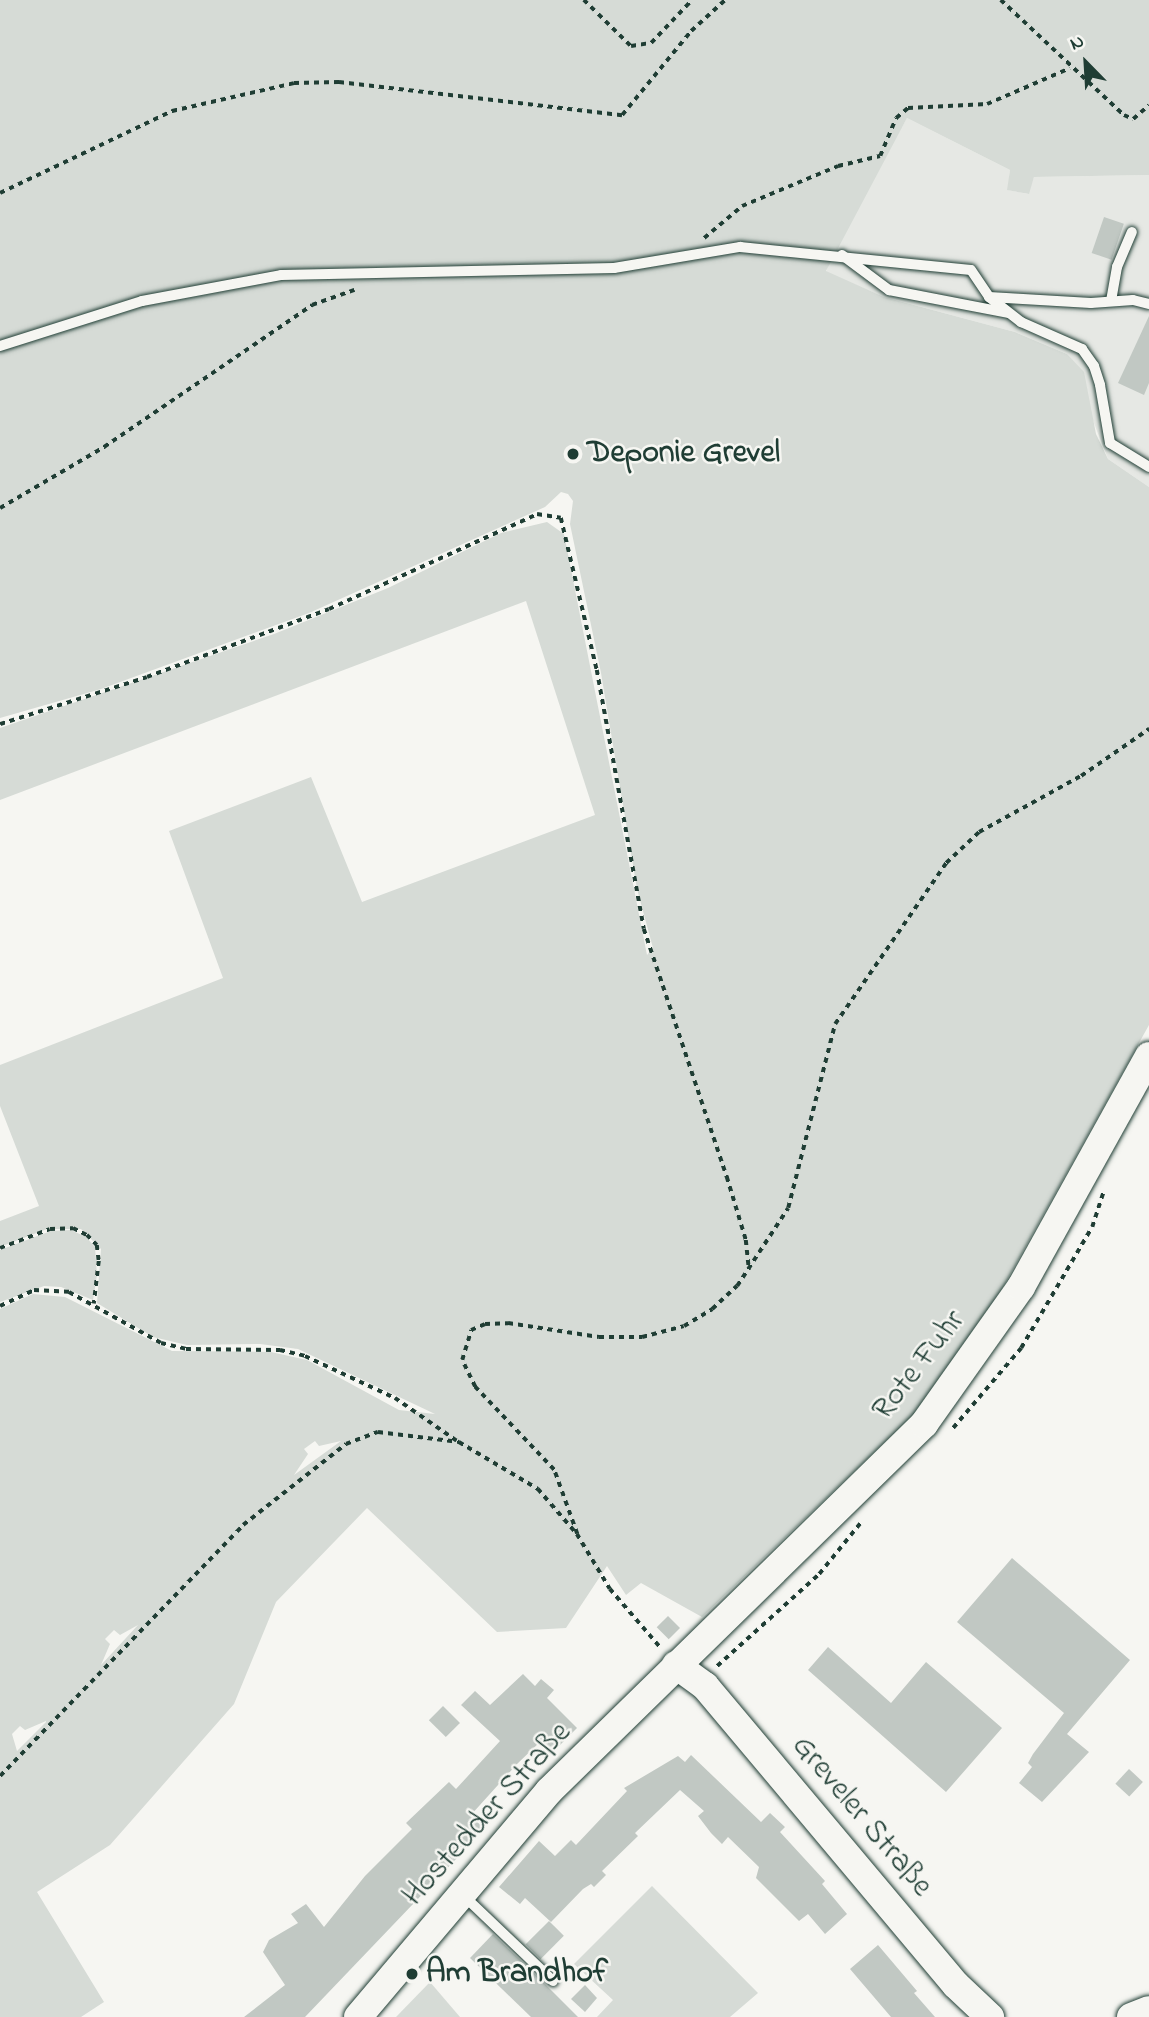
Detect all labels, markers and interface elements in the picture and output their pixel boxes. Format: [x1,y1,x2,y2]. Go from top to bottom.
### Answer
north arrow [1051,28,1121,98]
text: N [1066,28,1089,58]
place label: Deponie Grevel [587,435,780,473]
marker: Deponie Grevel [565,446,581,462]
street label: Rote Fuhr [865,1303,975,1429]
street label: Hostedder Straße [395,1715,581,1915]
street label: Greveler Straße [782,1728,940,1906]
place label: Am Brandhof [426,1955,608,1993]
marker: Am Brandhof [404,1966,420,1982]

